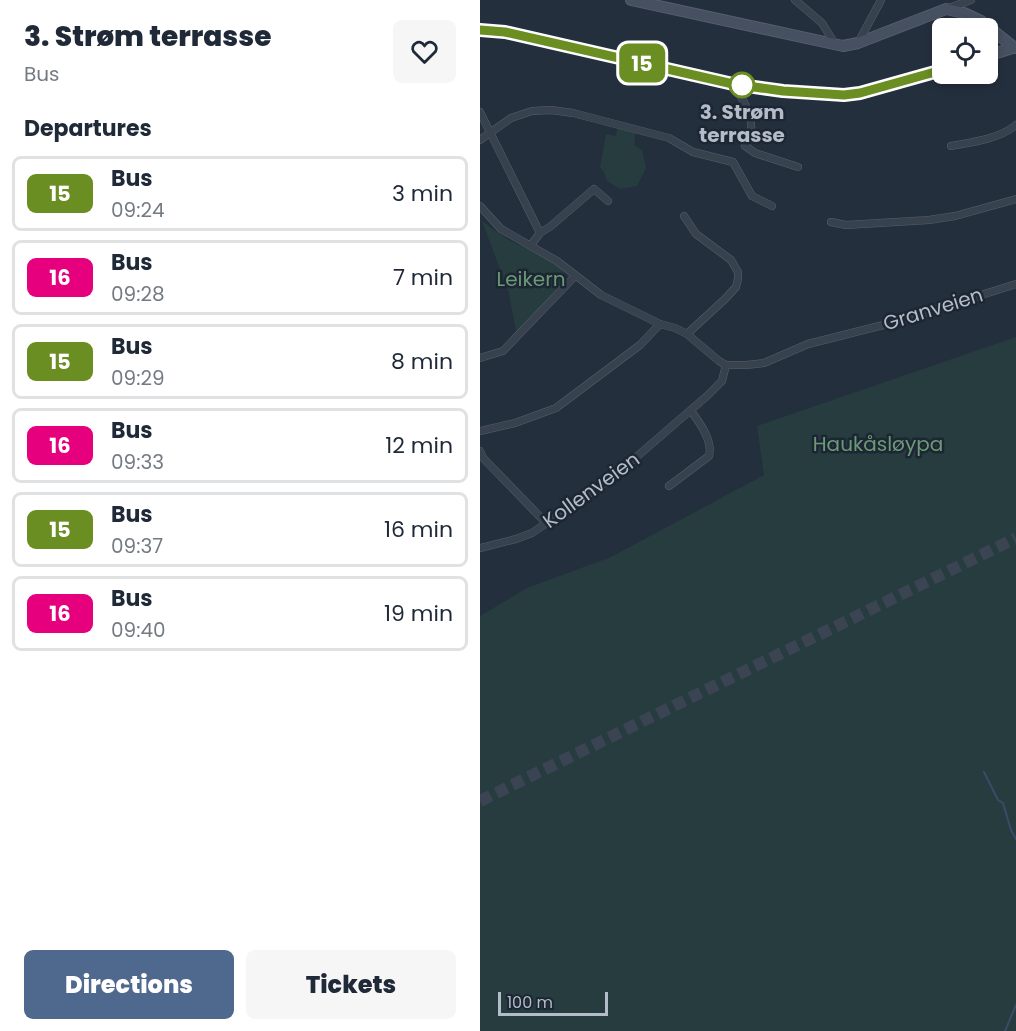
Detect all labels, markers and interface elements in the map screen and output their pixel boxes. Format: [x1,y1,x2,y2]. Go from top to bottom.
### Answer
text: 3. Strøm terrasse [24,17,271,56]
map controls [932,18,998,84]
button: locate [932,18,998,84]
button: heart [393,20,456,83]
line badge: 15 [615,44,669,82]
text: 15 [631,49,653,78]
text: Bus [24,60,60,88]
marker: 3. Strøm terrasse [729,72,755,98]
place label: 3. Strøm terrasse [699,98,785,149]
text: Departures [24,113,152,144]
text: Bus [111,163,153,194]
text: 3 min [392,178,453,209]
text: 15 [49,179,71,208]
text: 09:24 [111,196,165,224]
text: Bus [111,247,153,278]
text: 7 min [393,262,453,293]
text: 16 [49,263,71,292]
park label: Leikern [497,265,565,293]
text: 09:28 [111,280,165,308]
street label: Granveien [880,281,986,337]
text: Bus [111,331,153,362]
text: 8 min [391,346,453,377]
text: 15 [49,347,71,376]
text: 09:29 [111,364,165,392]
text: Bus [111,415,153,446]
text: 12 min [385,430,453,461]
park label: Haukåsløypa [813,430,943,458]
text: 16 [49,431,71,460]
street label: Kollenveien [537,445,645,535]
text: 09:33 [111,448,164,476]
text: Bus [111,499,153,530]
text: 16 min [384,514,453,545]
text: 15 [49,515,71,544]
text: 09:37 [111,532,163,560]
text: Bus [111,583,153,614]
text: 19 min [384,598,453,629]
text: 16 [49,599,71,628]
text: 09:40 [111,616,166,644]
button: Directions [24,950,234,1019]
button: Tickets [246,950,456,1019]
scale bar [498,989,608,1016]
text: 100 m [507,991,553,1014]

